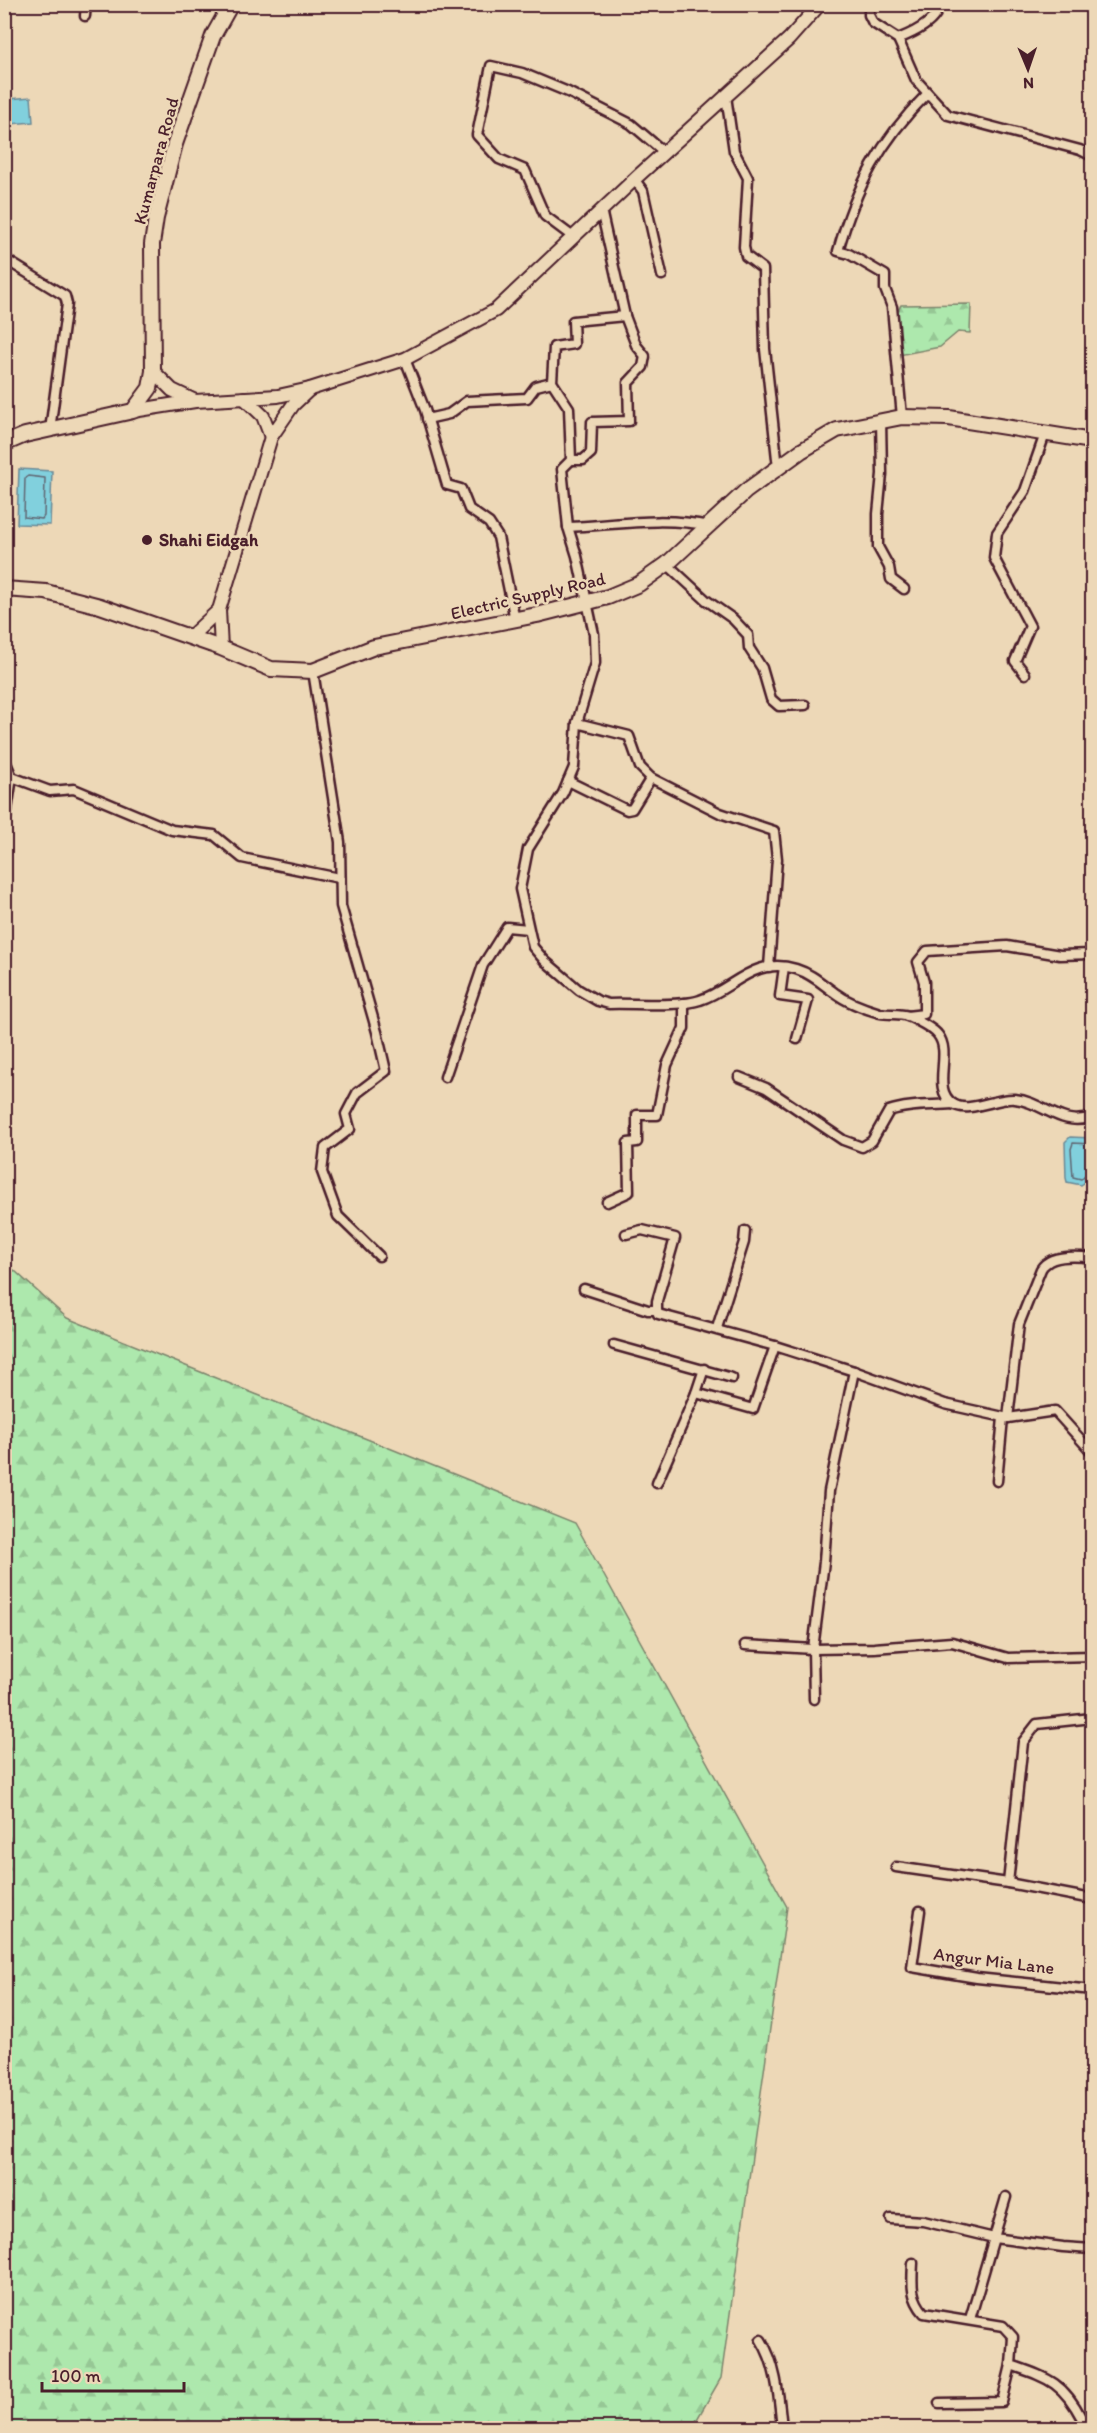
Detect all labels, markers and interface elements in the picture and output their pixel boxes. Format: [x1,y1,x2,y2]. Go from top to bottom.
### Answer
north arrow [998,39,1058,99]
text: N [1023,74,1034,93]
street label: Kumarpara Road [128,95,184,227]
place label: Shahi Eidgah [159,529,259,551]
marker: Shahi Eidgah [140,533,154,547]
street label: Electric Supply Road [448,567,608,625]
street label: Angur Mia Lane [932,1943,1056,1979]
scale bar [42,2355,184,2393]
text: 100 m [51,2365,101,2387]

